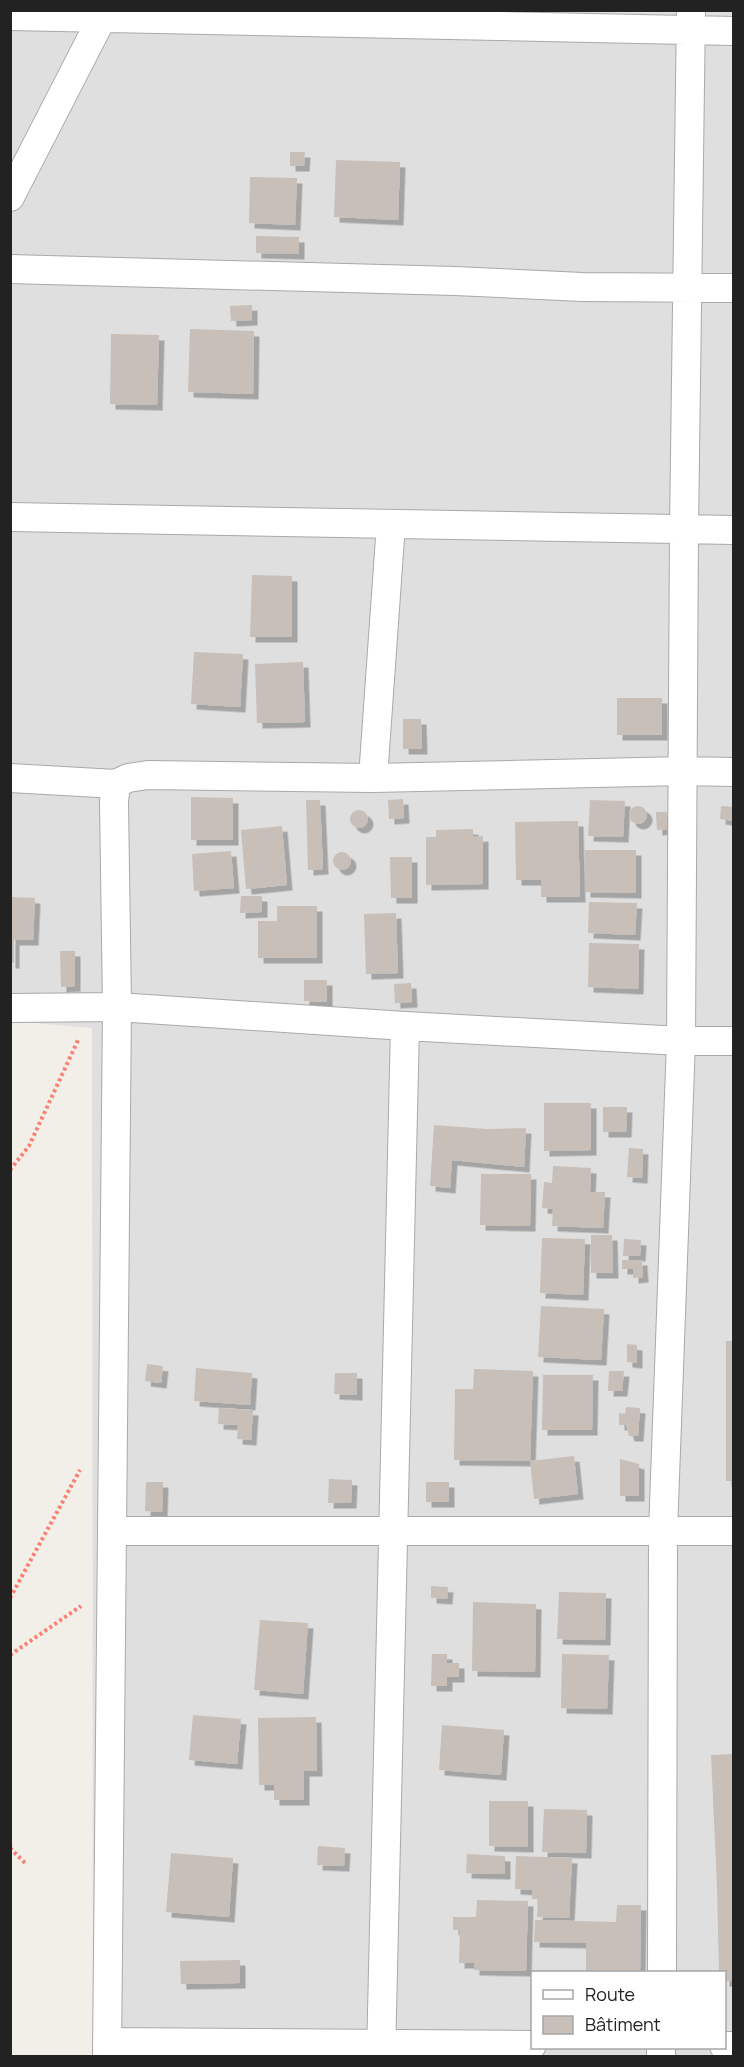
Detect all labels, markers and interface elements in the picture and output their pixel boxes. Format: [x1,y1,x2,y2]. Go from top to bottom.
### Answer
legend [531,1971,726,2049]
text: Route [585,1982,635,2006]
text: Bâtiment [585,2012,661,2036]

